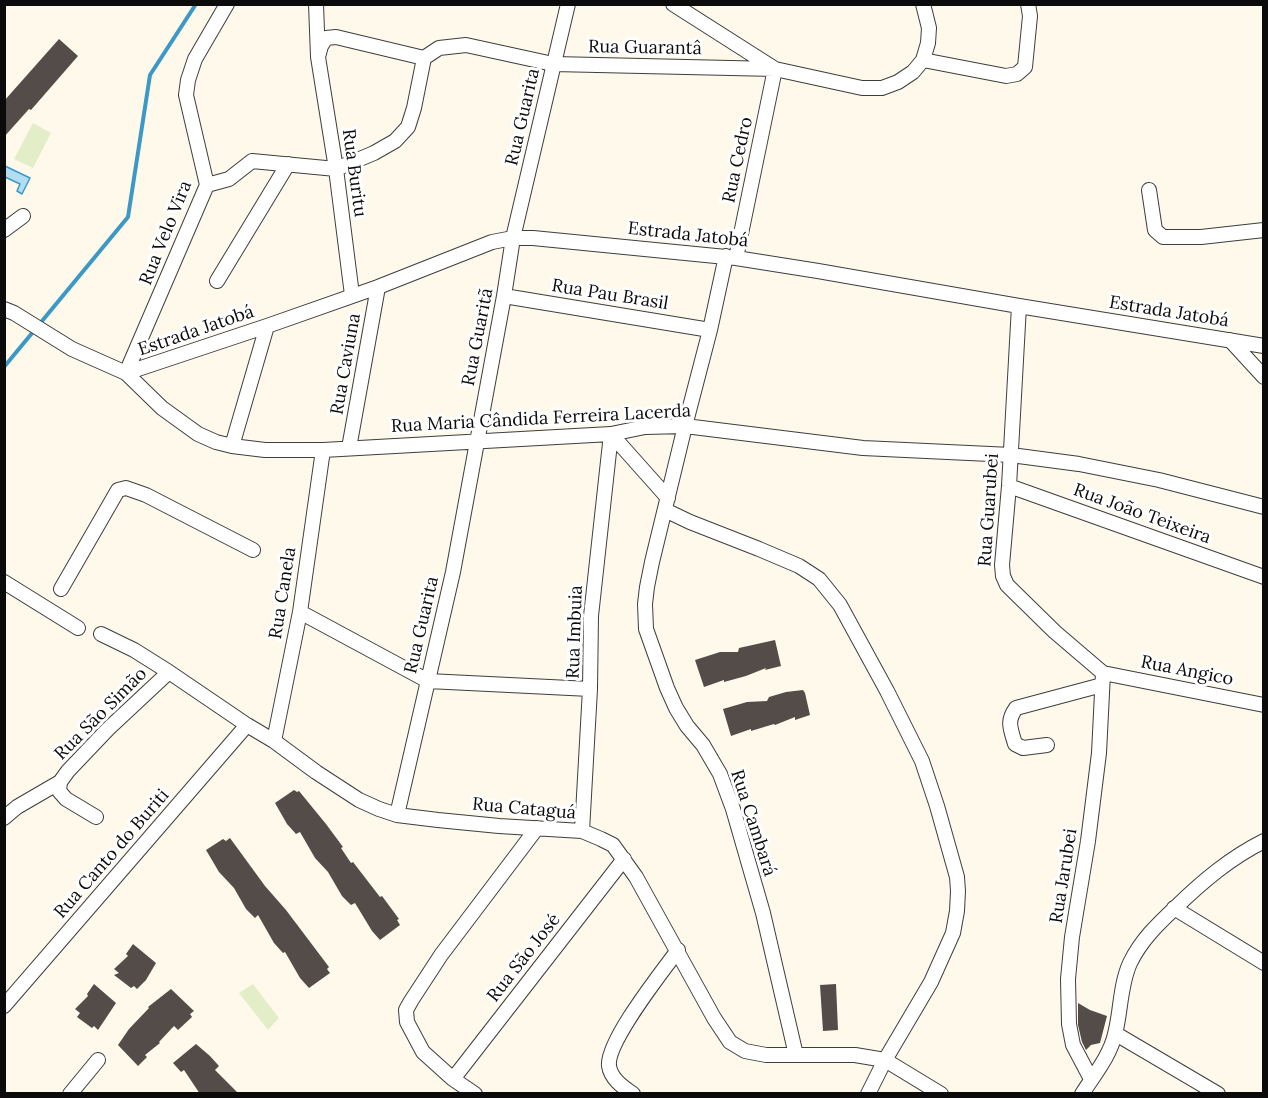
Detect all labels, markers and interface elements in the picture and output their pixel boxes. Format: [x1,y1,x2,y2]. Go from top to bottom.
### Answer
street label: Rua Guarantâ [588,36,702,60]
street label: Rua Guarita [501,66,545,168]
street label: Rua Cedro [718,115,758,205]
street label: Rua Buritu [337,128,371,218]
street label: Rua Velo Vira [135,178,197,288]
street label: Estrada Jatobá [627,218,749,252]
street label: Rua Pau Brasil [550,275,670,315]
street label: Rua Guaritã [458,286,498,388]
street label: Estrada Jatobá [1108,292,1230,332]
street label: Estrada Jatobá [135,301,257,361]
street label: Rua Caviuna [326,311,366,417]
street label: Rua Maria Cândida Ferreira Lacerda [390,400,692,438]
street label: Rua Guarubei [974,453,1004,567]
street label: Rua João Teixeira [1070,479,1214,549]
street label: Rua Canela [265,545,301,641]
street label: Rua Guarita [400,574,444,676]
street label: Rua Imbuia [563,585,587,679]
street label: Rua Angico [1139,651,1235,691]
street label: Rua São Simão [50,663,152,765]
street label: Rua Cambará [726,767,780,879]
street label: Rua Canto do Buriti [50,785,174,923]
street label: Rua Cataguá [471,794,577,824]
street label: Rua Jarubei [1046,827,1082,925]
street label: Rua São José [483,910,565,1006]

